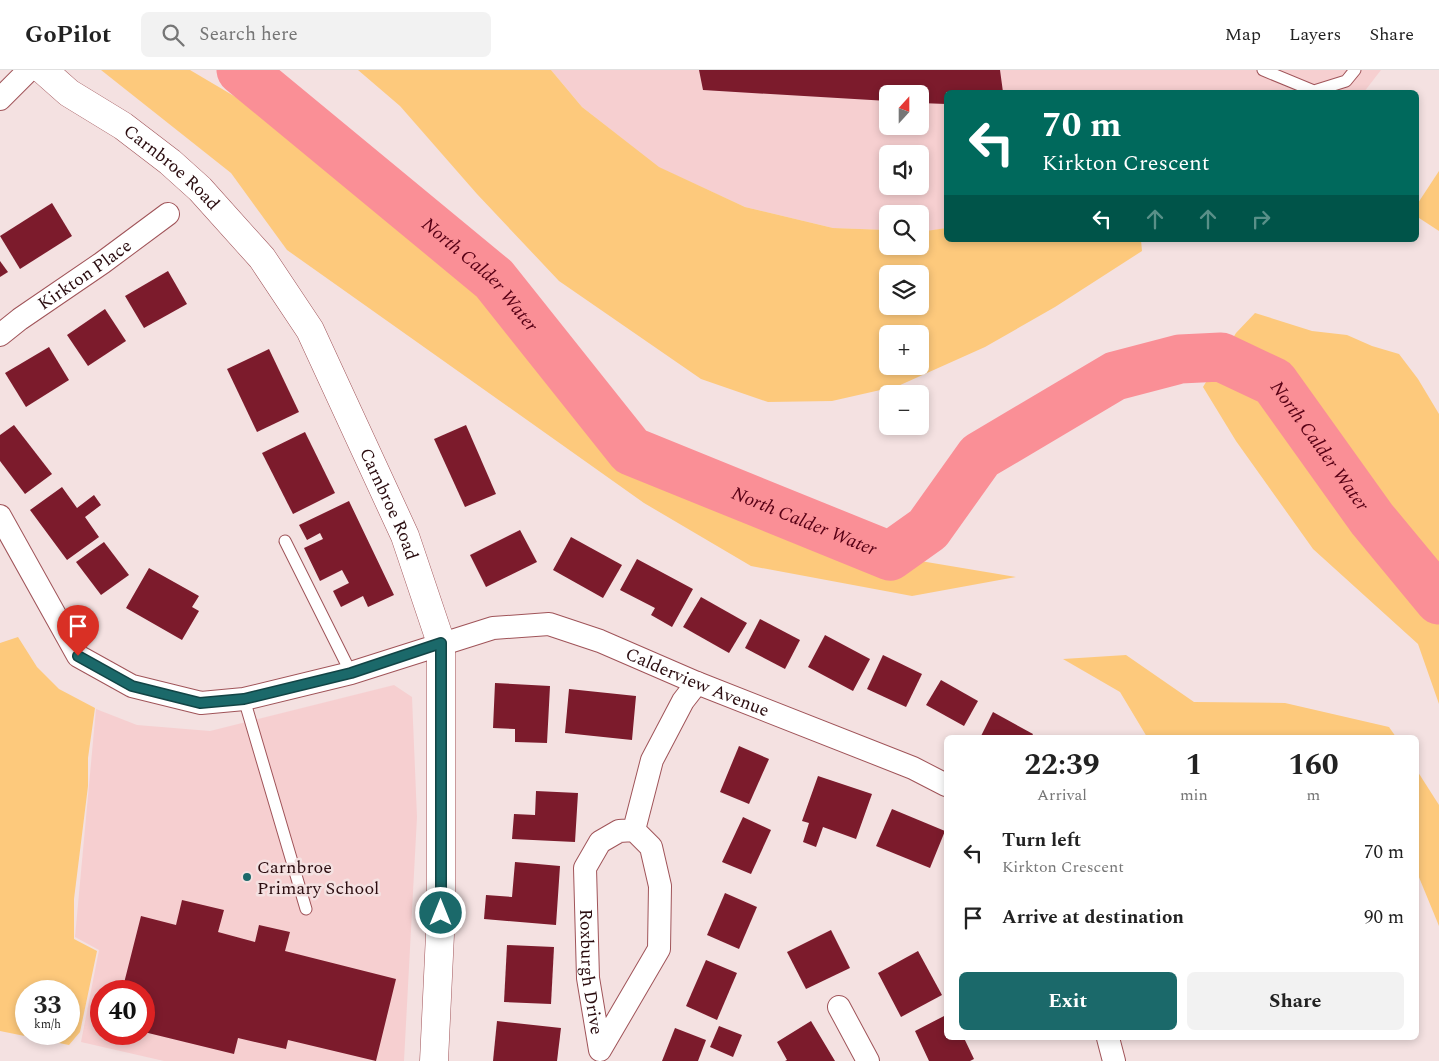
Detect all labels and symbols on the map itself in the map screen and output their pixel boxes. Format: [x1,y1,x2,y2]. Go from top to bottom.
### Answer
north arrow [879,85,929,135]
street label: Carnbroe Road [118,118,226,216]
water label: North Calder Water [415,210,546,339]
street label: Kirkton Place [32,232,137,317]
water label: North Calder Water [1263,375,1377,517]
street label: Carnbroe Road [353,443,426,563]
water label: North Calder Water [727,479,882,564]
pin [57,605,99,656]
street label: Calderview Avenue [621,640,773,724]
place label: Carnbroe Primary School [257,854,379,902]
marker: Carnbroe Primary School [241,871,253,883]
position arrow [414,886,466,938]
street label: Roxburgh Drive [573,908,611,1037]
speed limit sign: 40 [90,980,155,1045]

